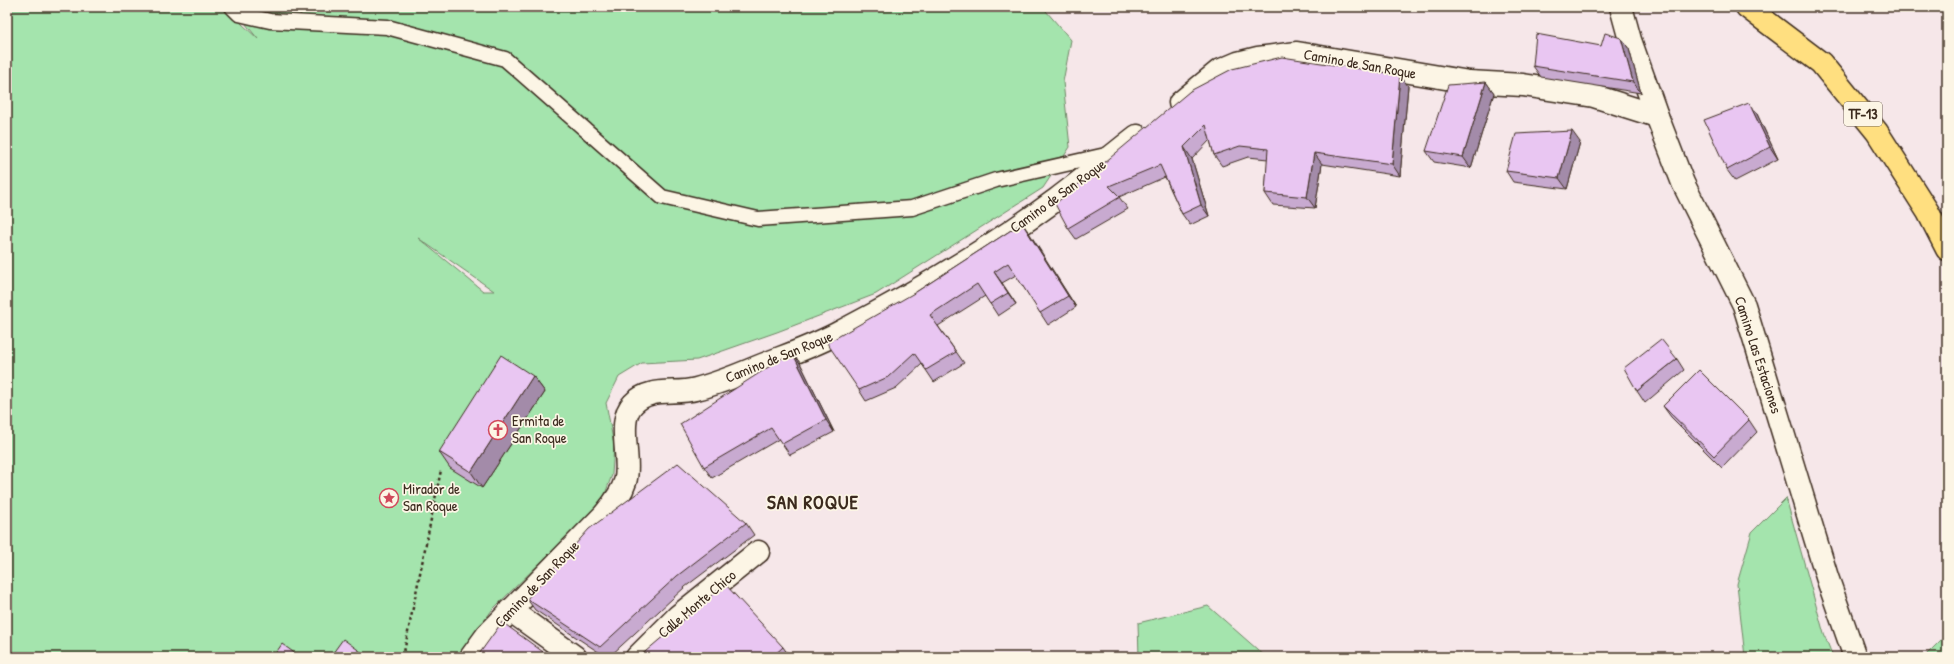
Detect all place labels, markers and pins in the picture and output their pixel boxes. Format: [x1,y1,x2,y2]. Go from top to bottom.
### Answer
place label: Ermita de San Roque [512,410,567,448]
church icon: Ermita de San Roque [487,419,509,441]
place label: Mirador de San Roque [403,478,460,516]
place icon: Mirador de San Roque [378,487,400,509]

